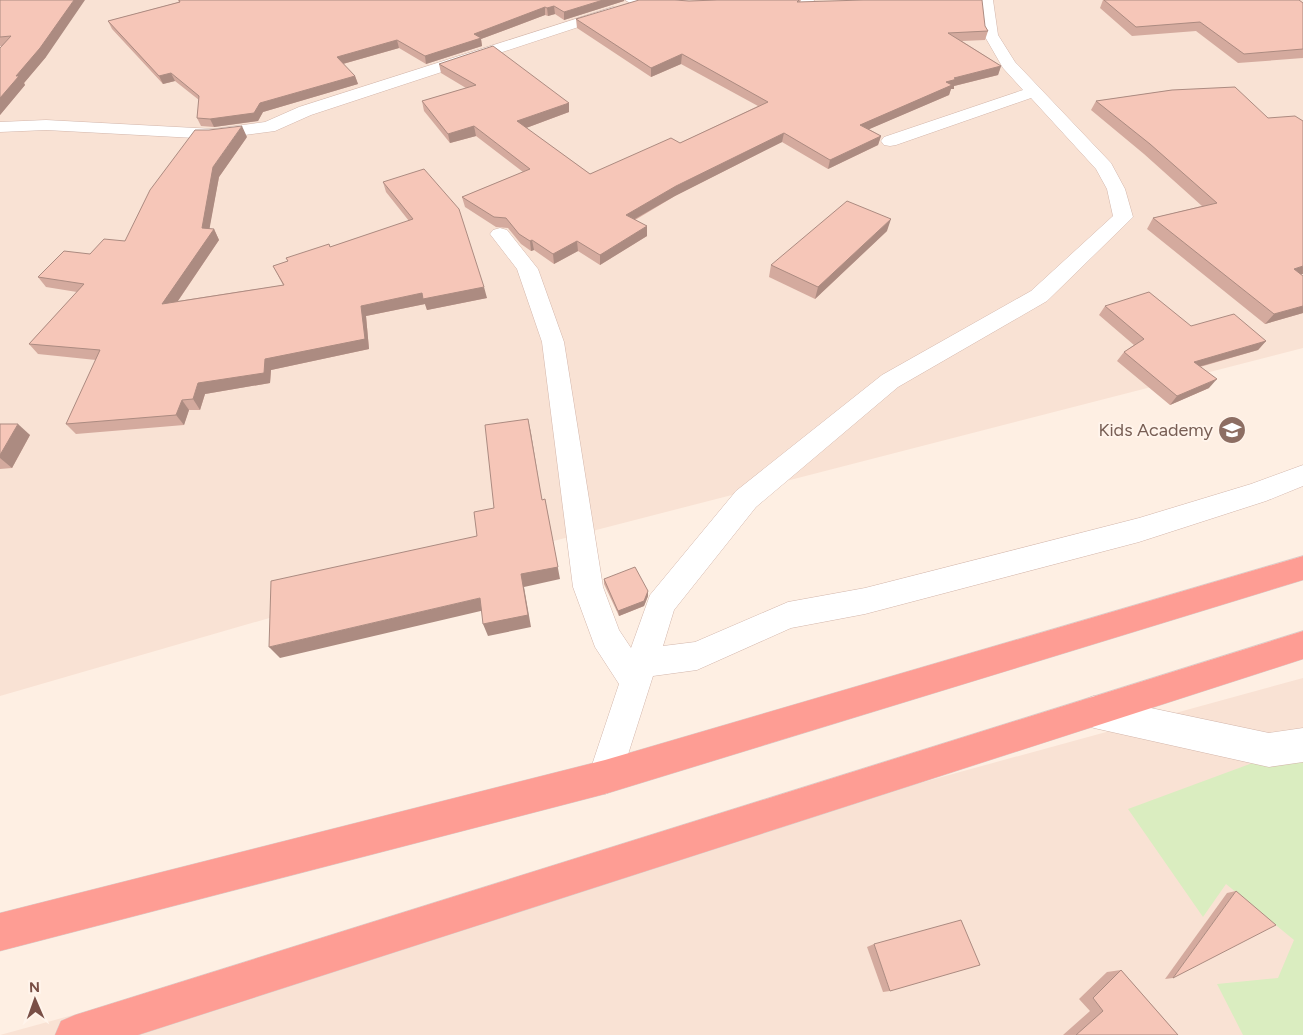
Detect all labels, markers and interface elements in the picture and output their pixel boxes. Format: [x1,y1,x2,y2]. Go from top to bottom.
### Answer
school or university icon: Kids Academy [1217,415,1247,445]
place label: Kids Academy [1098,419,1214,441]
north arrow [10,975,60,1025]
text: N [29,979,40,996]

